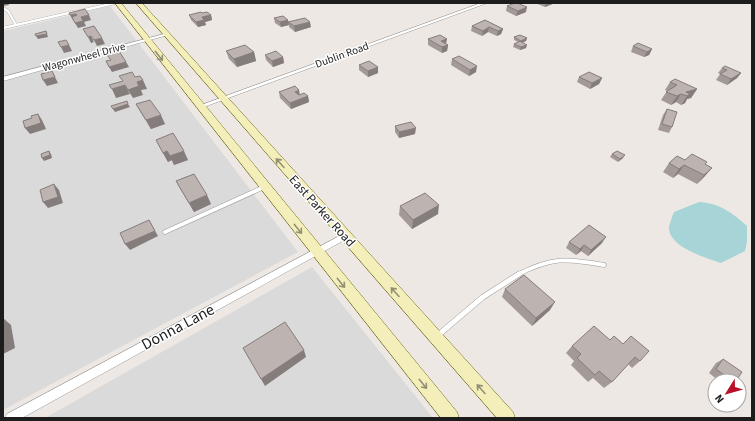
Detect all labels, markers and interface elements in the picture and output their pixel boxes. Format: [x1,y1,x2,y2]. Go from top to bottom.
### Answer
street label: Dublin Road [313,38,371,72]
street label: Wagonwheel Drive [41,39,128,75]
one-way arrow [155,50,163,61]
one-way arrow [276,158,285,168]
street label: East Parker Road [285,171,359,251]
one-way arrow [293,223,302,234]
one-way arrow [337,277,346,288]
one-way arrow [390,287,399,297]
street label: Donna Lane [138,299,218,355]
north arrow [707,373,747,413]
one-way arrow [419,378,427,389]
one-way arrow [476,384,486,394]
text: N [711,391,728,406]

